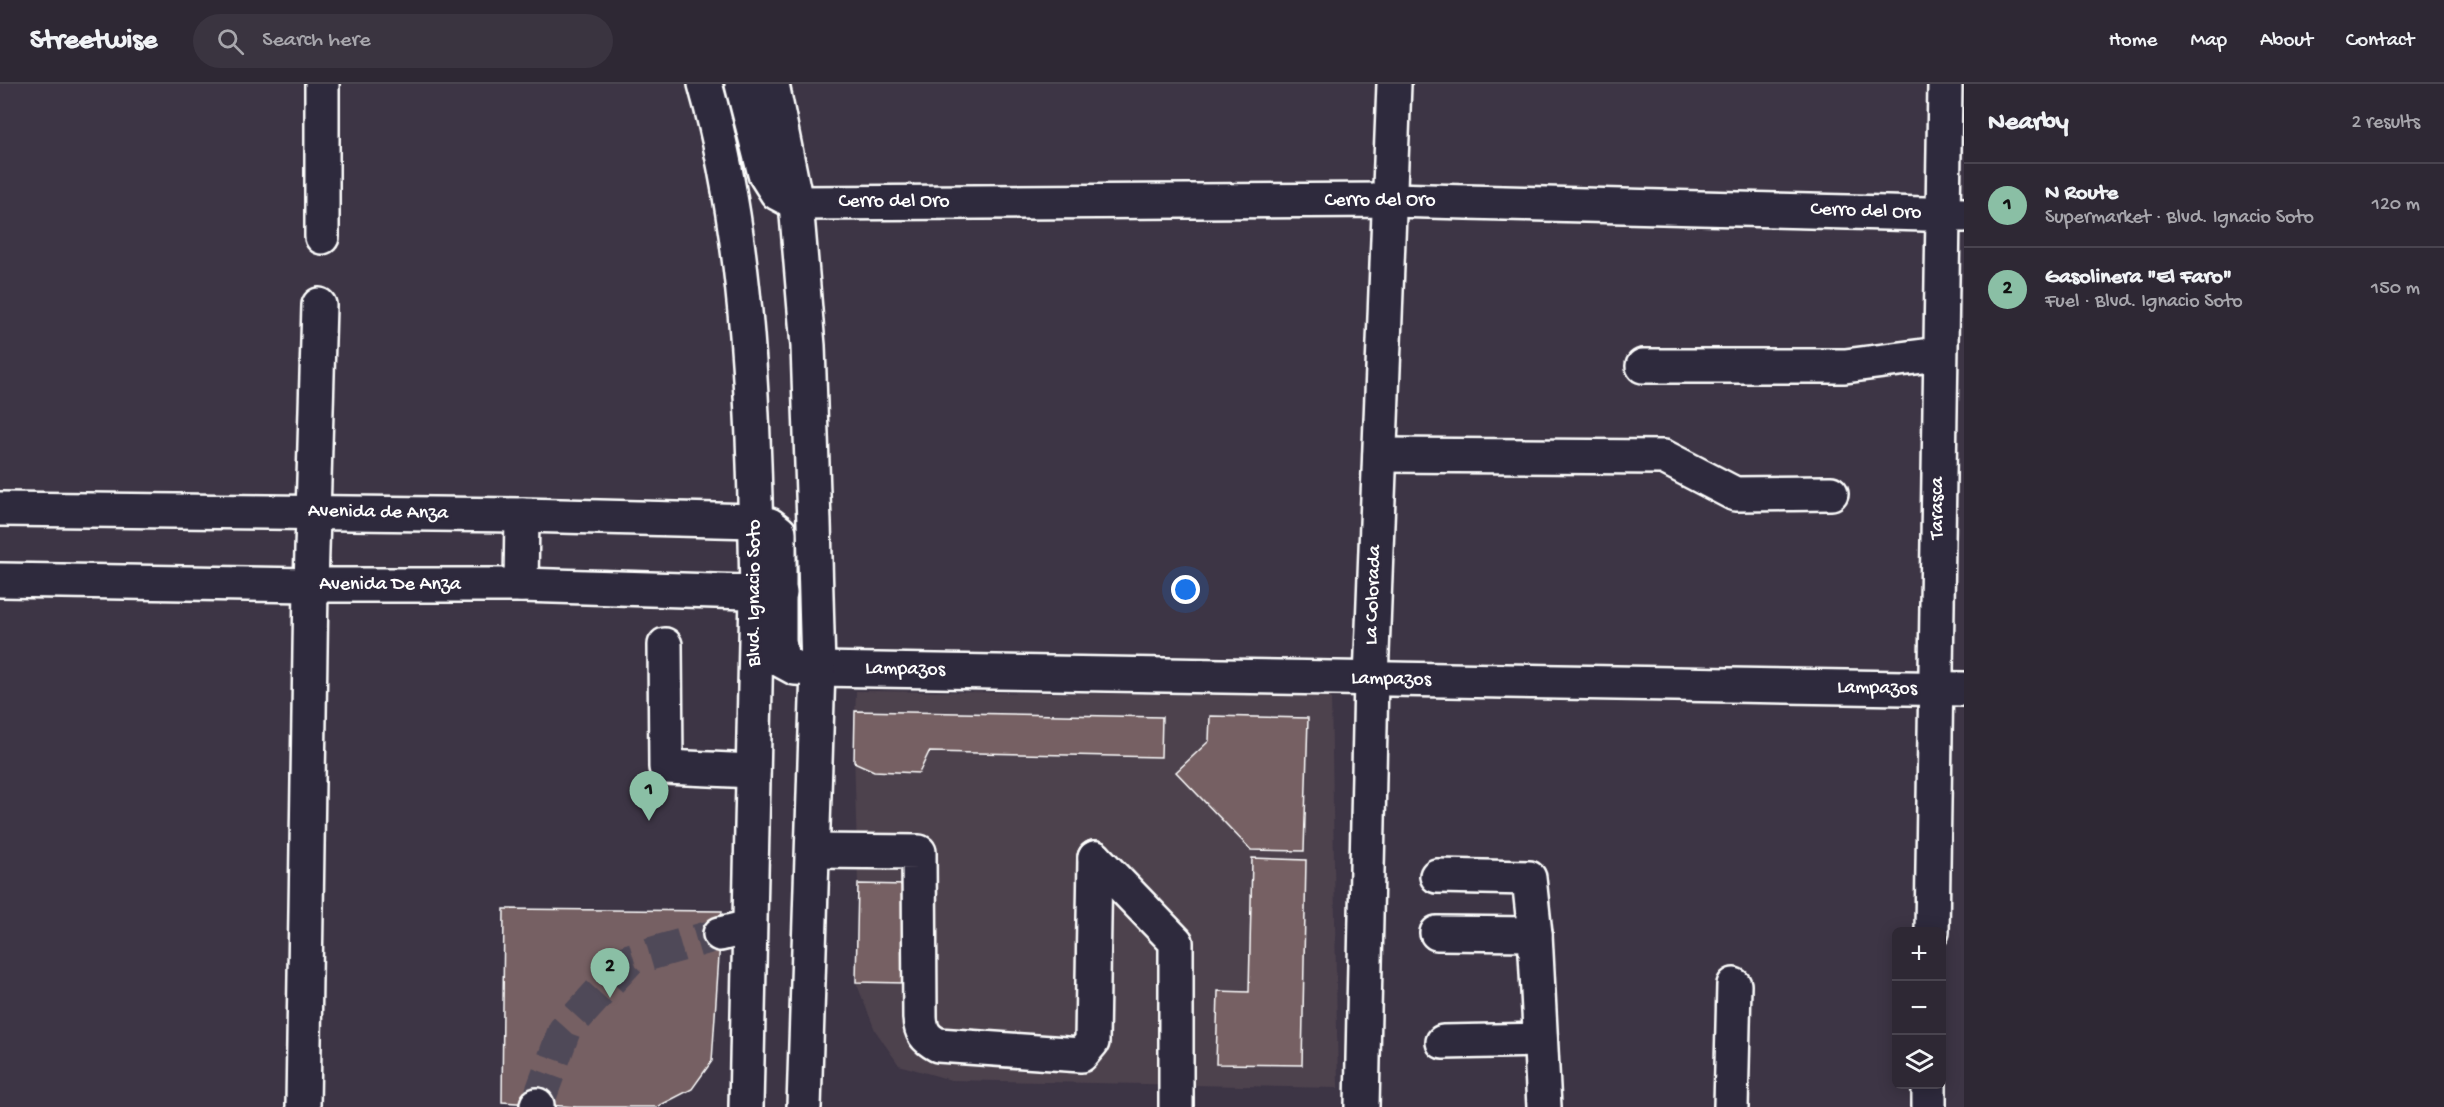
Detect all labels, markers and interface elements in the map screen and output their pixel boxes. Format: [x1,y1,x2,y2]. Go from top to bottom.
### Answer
search box [193,14,613,68]
text: Streetwise [30,25,157,58]
icon: search [214,25,247,58]
text: Search here [262,28,371,54]
text: Home [2109,29,2157,54]
text: Map [2190,29,2227,54]
text: About [2260,29,2313,54]
text: Contact [2346,29,2414,54]
text: Nearby [1988,108,2069,139]
text: 2 results [2351,112,2420,135]
text: N Route [2045,181,2118,207]
street label: Cerro del Oro [1324,190,1436,213]
street label: Cerro del Oro [838,191,950,214]
text: 1 [2003,194,2012,217]
text: 120 m [2372,194,2420,217]
street label: Cerro del Oro [1810,199,1922,225]
text: Supermarket · Blvd. Ignacio Soto [2045,207,2314,230]
text: Gasolinera "El Faro" [2045,265,2232,291]
text: 2 [2003,278,2012,301]
text: 150 m [2371,278,2420,301]
text: Fuel · Blvd. Ignacio Soto [2045,291,2243,314]
street label: Tarasca [1927,476,1950,540]
street label: Avenida de Anza [308,500,449,526]
street label: Blvd. Ignacio Soto [744,519,767,668]
street label: La Colorada [1361,544,1387,645]
street label: Avenida De Anza [319,574,462,597]
your location [1171,575,1200,604]
street label: Lampazos [865,658,946,682]
street label: Lampazos [1351,668,1432,692]
street label: Lampazos [1837,677,1918,701]
pin: 1 [630,772,668,821]
map controls [1892,927,1946,1089]
button: + [1892,927,1946,981]
pin: 2 [590,948,630,998]
button: − [1892,981,1946,1035]
button: layers [1892,1035,1946,1089]

